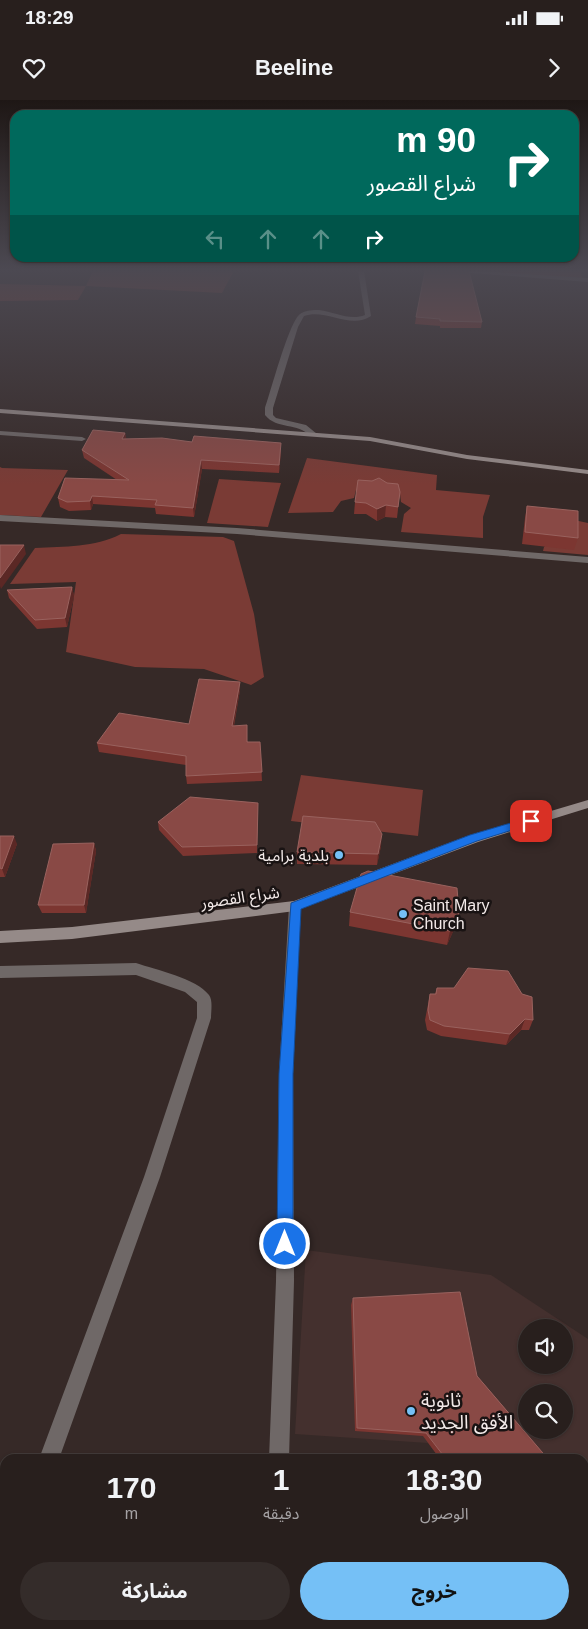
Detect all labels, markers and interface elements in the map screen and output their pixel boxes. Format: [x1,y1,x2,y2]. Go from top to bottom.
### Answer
text: 18:29 [25,7,74,28]
icon: heart [20,54,48,82]
icon: forward [540,54,568,82]
text: Beeline [255,55,333,80]
text: 90 m [396,120,476,159]
icon: right [494,130,559,195]
text: شراع القصور [367,171,476,196]
icon: left [201,225,229,253]
icon: ahead [254,225,282,253]
icon: ahead [307,225,335,253]
icon: right [360,225,388,253]
pin [510,800,552,842]
icon: arrive [517,807,545,835]
place label: بلدية برامية [258,847,329,865]
marker: بلدية برامية [333,849,345,861]
street label: شراع القصور [199,884,281,916]
place label: Saint Mary Church [413,897,489,932]
marker: Saint Mary Church [397,908,409,920]
position arrow [258,1217,310,1269]
map controls [518,1319,573,1439]
button: sound [518,1319,573,1374]
button: search [518,1384,573,1439]
place label: ثانوية الأفق الجديد [421,1390,513,1434]
marker: ثانوية الأفق الجديد [405,1405,417,1417]
text: 1 [273,1463,290,1496]
text: 18:30 [406,1463,483,1496]
text: 170 [106,1471,157,1504]
text: m [125,1505,138,1522]
text: دقيقة [263,1505,299,1522]
text: الوصول [420,1505,469,1522]
button: مشاركة [20,1562,290,1620]
button: خروج [300,1562,569,1620]

